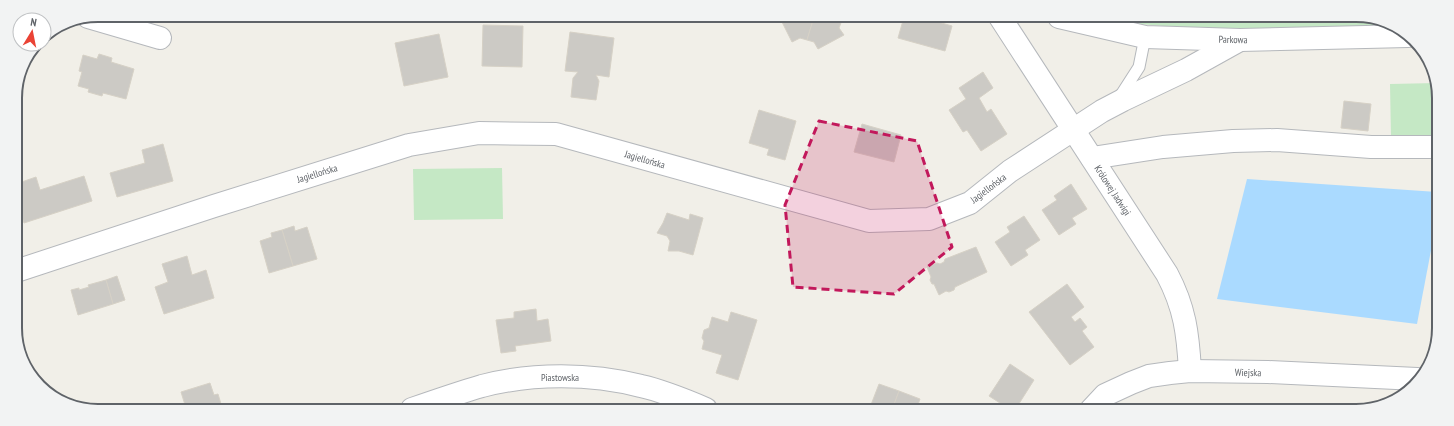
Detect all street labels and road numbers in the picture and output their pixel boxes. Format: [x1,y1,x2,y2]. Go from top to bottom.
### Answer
street label: Parkowa [1218,33,1248,46]
street label: Jagiellońska [622,147,667,171]
street label: Jagiellońska [294,161,339,186]
street label: Królowej Jadwigi [1091,162,1134,218]
street label: Jagiellońska [967,171,1009,207]
street label: Wiejska [1235,366,1261,379]
street label: Piastowska [541,371,579,384]

